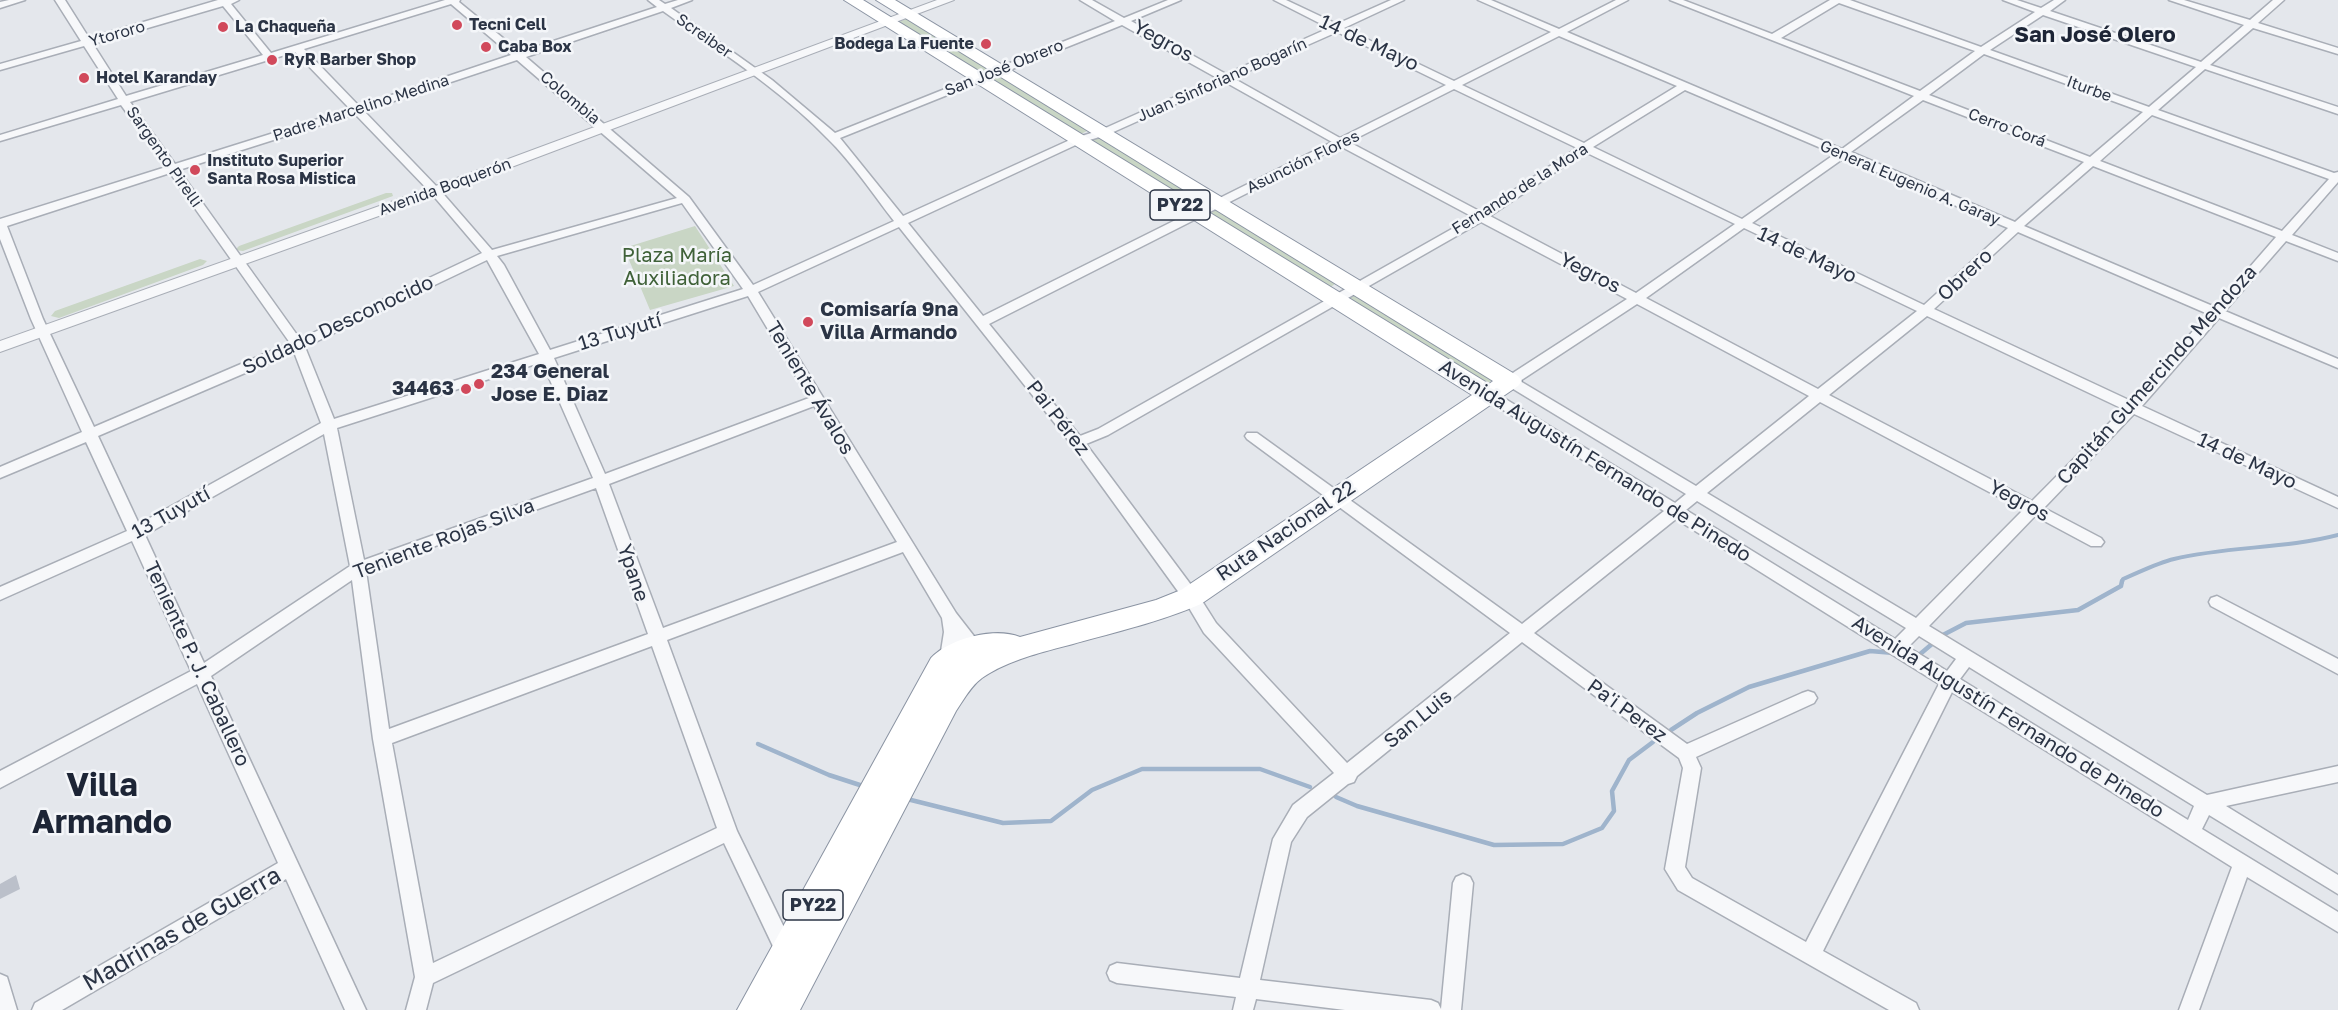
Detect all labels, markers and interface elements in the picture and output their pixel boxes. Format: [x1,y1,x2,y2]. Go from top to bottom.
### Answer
street label: Screiber [672,10,736,62]
street label: 14 de Mayo [1316,10,1422,76]
place label: Tecni Cell [469,15,546,35]
street label: Yegros [1129,15,1197,67]
street label: Ytororo [87,17,147,51]
place label: La Chaqueña [235,17,336,37]
marker: Tecni Cell [450,18,464,32]
marker: La Chaqueña [216,20,230,34]
district label: San José Olero [2014,22,2176,48]
place label: Bodega La Fuente [834,34,974,54]
street label: Juan Sinforiano Bogarín [1134,34,1310,126]
street label: San José Obrero [942,35,1066,101]
place label: Caba Box [498,37,572,57]
marker: Bodega La Fuente [979,37,993,51]
marker: Caba Box [479,40,493,54]
place label: RyR Barber Shop [284,50,416,70]
marker: RyR Barber Shop [265,53,279,67]
street label: Colombia [536,67,604,129]
place label: Hotel Karanday [96,68,217,88]
street label: Padre Marcelino Medina [270,70,452,146]
marker: Hotel Karanday [77,71,91,85]
street label: Iturbe [2064,72,2114,106]
street label: Sargento Pirelli [122,103,206,211]
street label: Cerro Corá [1965,104,2049,152]
street label: Asunción Flores [1244,126,1362,198]
street label: General Eugenio A. Garay [1817,136,2003,230]
street label: Fernando de la Mora [1448,139,1592,239]
place label: Instituto Superior Santa Rosa Mistica [207,151,356,189]
street label: Avenida Boquerón [376,154,514,220]
marker: Instituto Superior Santa Rosa Mistica [188,163,202,177]
road number: PY22 [1150,190,1210,220]
street label: 14 de Mayo [1754,222,1860,288]
park label: Plaza María Auxiliadora [622,244,732,291]
street label: Obrero [1933,244,1997,306]
street label: Yegros [1555,247,1625,299]
street label: Capitán Gumercindo Mendoza [2052,260,2262,490]
street label: Soldado Desconocido [239,270,437,380]
place label: Comisaría 9na Villa Armando [820,298,958,345]
street label: 13 Tuyutí [575,308,665,356]
marker: Comisaría 9na Villa Armando [801,315,815,329]
street label: Teniente Ávalos [761,317,859,459]
street label: Avenida Augustín Fernando de Pinedo [1435,355,1755,567]
place label: 234 General Jose E. Diaz [491,360,609,407]
street label: Pai Pérez [1021,376,1095,460]
place label: 34463 [392,377,454,401]
marker: 234 General Jose E. Diaz [472,377,486,391]
marker: 34463 [459,382,473,396]
street label: 14 de Mayo [2194,428,2300,494]
street label: Yegros [1985,475,2053,527]
street label: Ruta Nacional 22 [1212,476,1360,586]
street label: 13 Tuyutí [128,482,214,544]
street label: Teniente Rojas Silva [350,493,538,585]
street label: Ypane [612,541,654,605]
street label: Teniente P. J. Caballero [139,558,255,770]
street label: Avenida Augustín Fernando de Pinedo [1848,611,2168,823]
street label: Pa'i Perez [1582,674,1672,748]
street label: San Luis [1379,684,1457,754]
district label: Villa Armando [32,767,172,842]
street label: Madrinas de Guerra [78,861,286,997]
road number: PY22 [783,890,843,920]

